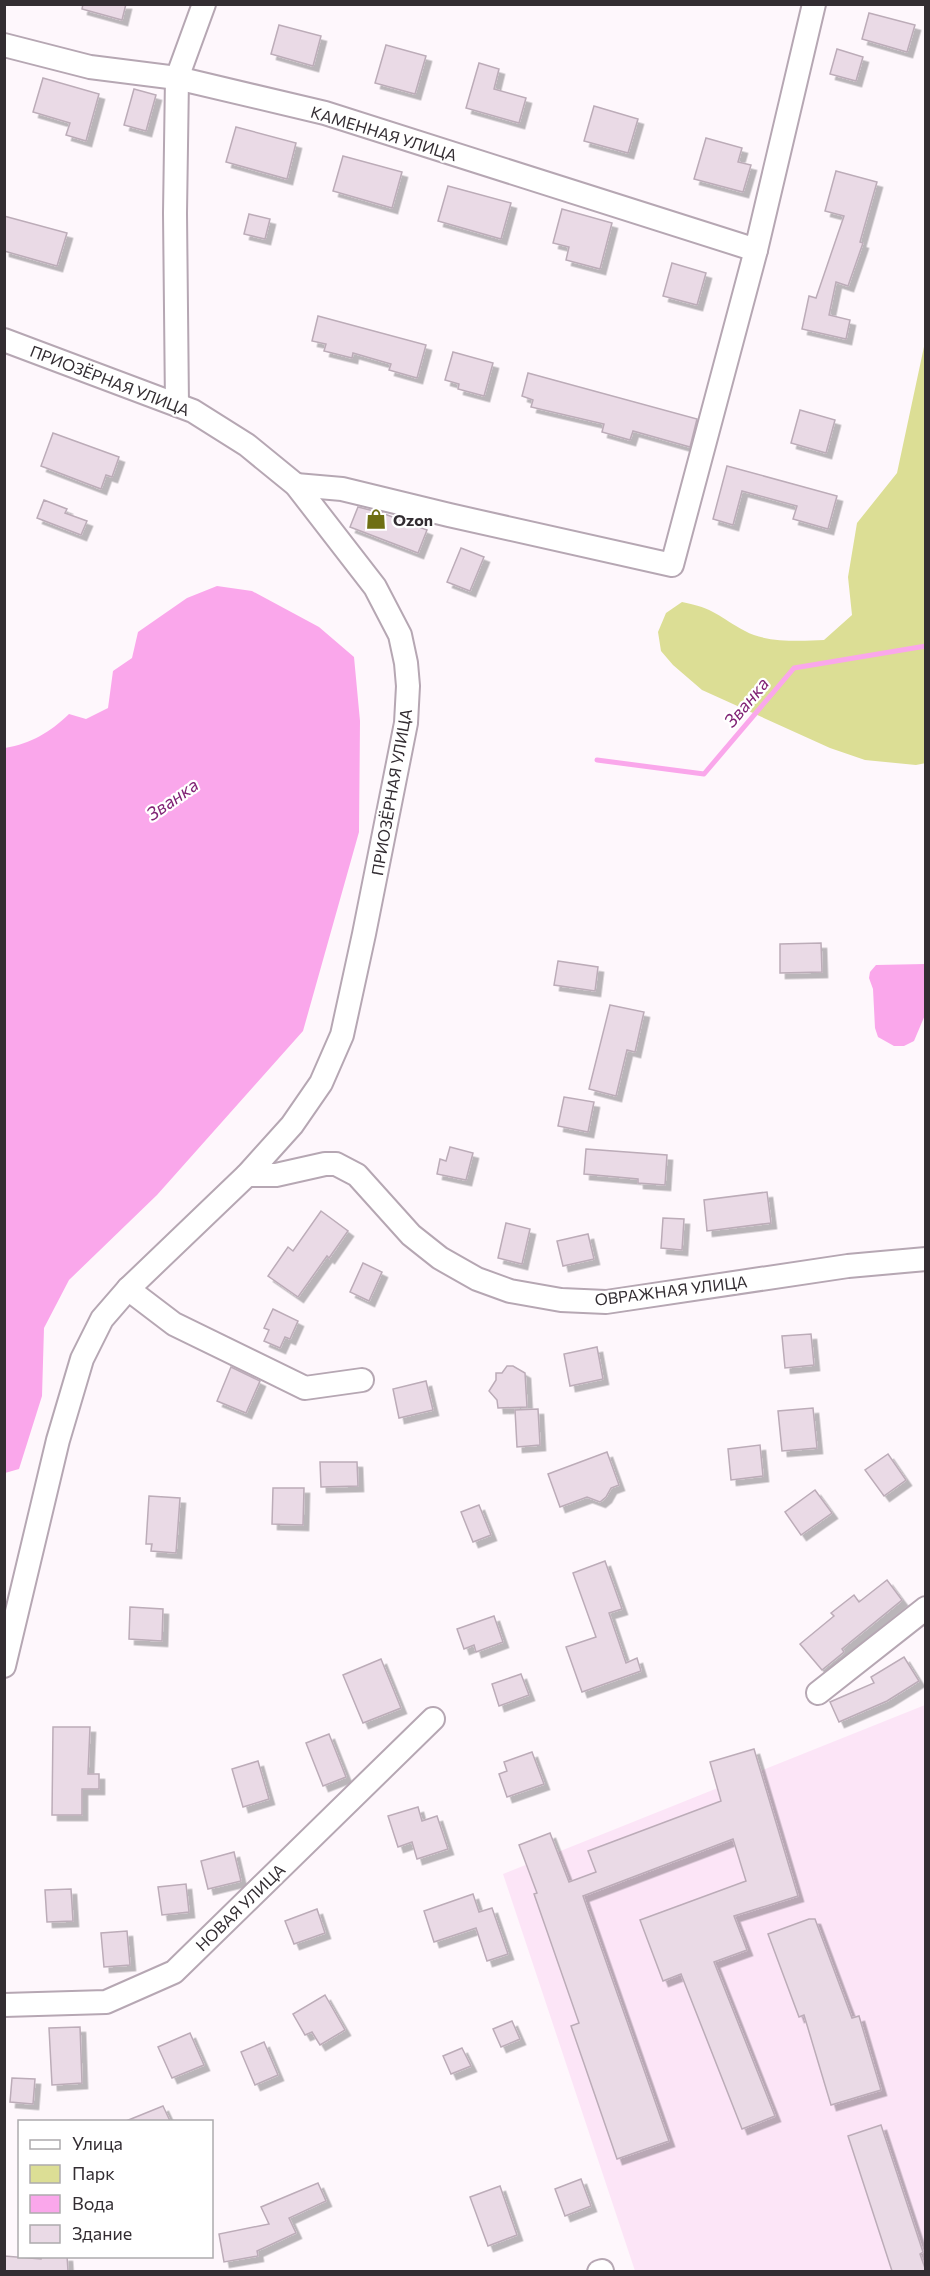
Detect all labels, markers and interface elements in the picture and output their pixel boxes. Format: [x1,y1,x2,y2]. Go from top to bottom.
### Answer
street label: КАМЕННАЯ УЛИЦА [309,102,459,164]
street label: ПРИОЗЁРНАЯ УЛИЦА [28,341,192,419]
shop icon: Ozon [364,507,388,531]
place label: Ozon [393,510,433,529]
water label: Званка [719,673,773,731]
street label: ПРИОЗЁРНАЯ УЛИЦА [367,707,415,877]
water label: Званка [142,773,202,825]
street label: ОВРАЖНАЯ УЛИЦА [594,1271,748,1309]
street label: НОВАЯ УЛИЦА [191,1860,289,1954]
legend [18,2120,213,2258]
text: Улица [72,2132,123,2154]
text: Парк [72,2162,115,2184]
text: Вода [72,2192,114,2214]
text: Здание [72,2222,132,2244]

